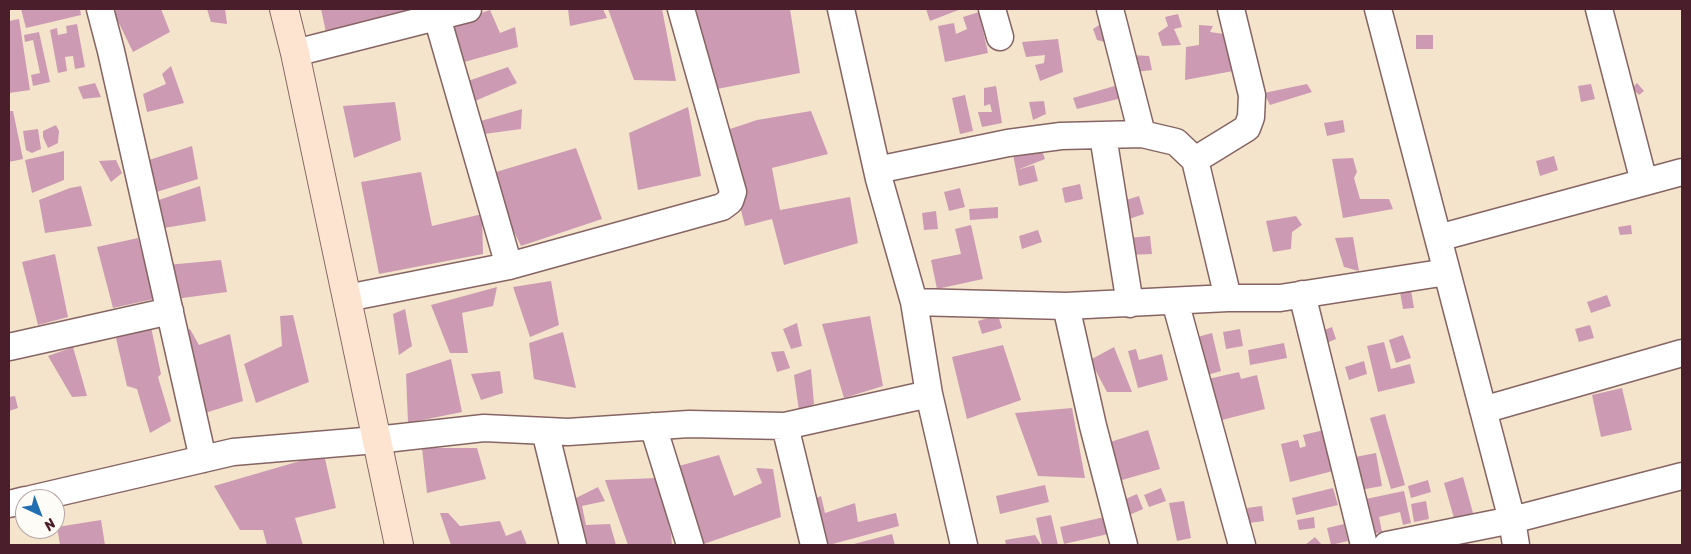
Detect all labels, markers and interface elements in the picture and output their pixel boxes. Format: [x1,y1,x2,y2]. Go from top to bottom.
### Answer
north arrow [15,489,65,539]
text: N [38,512,62,537]

